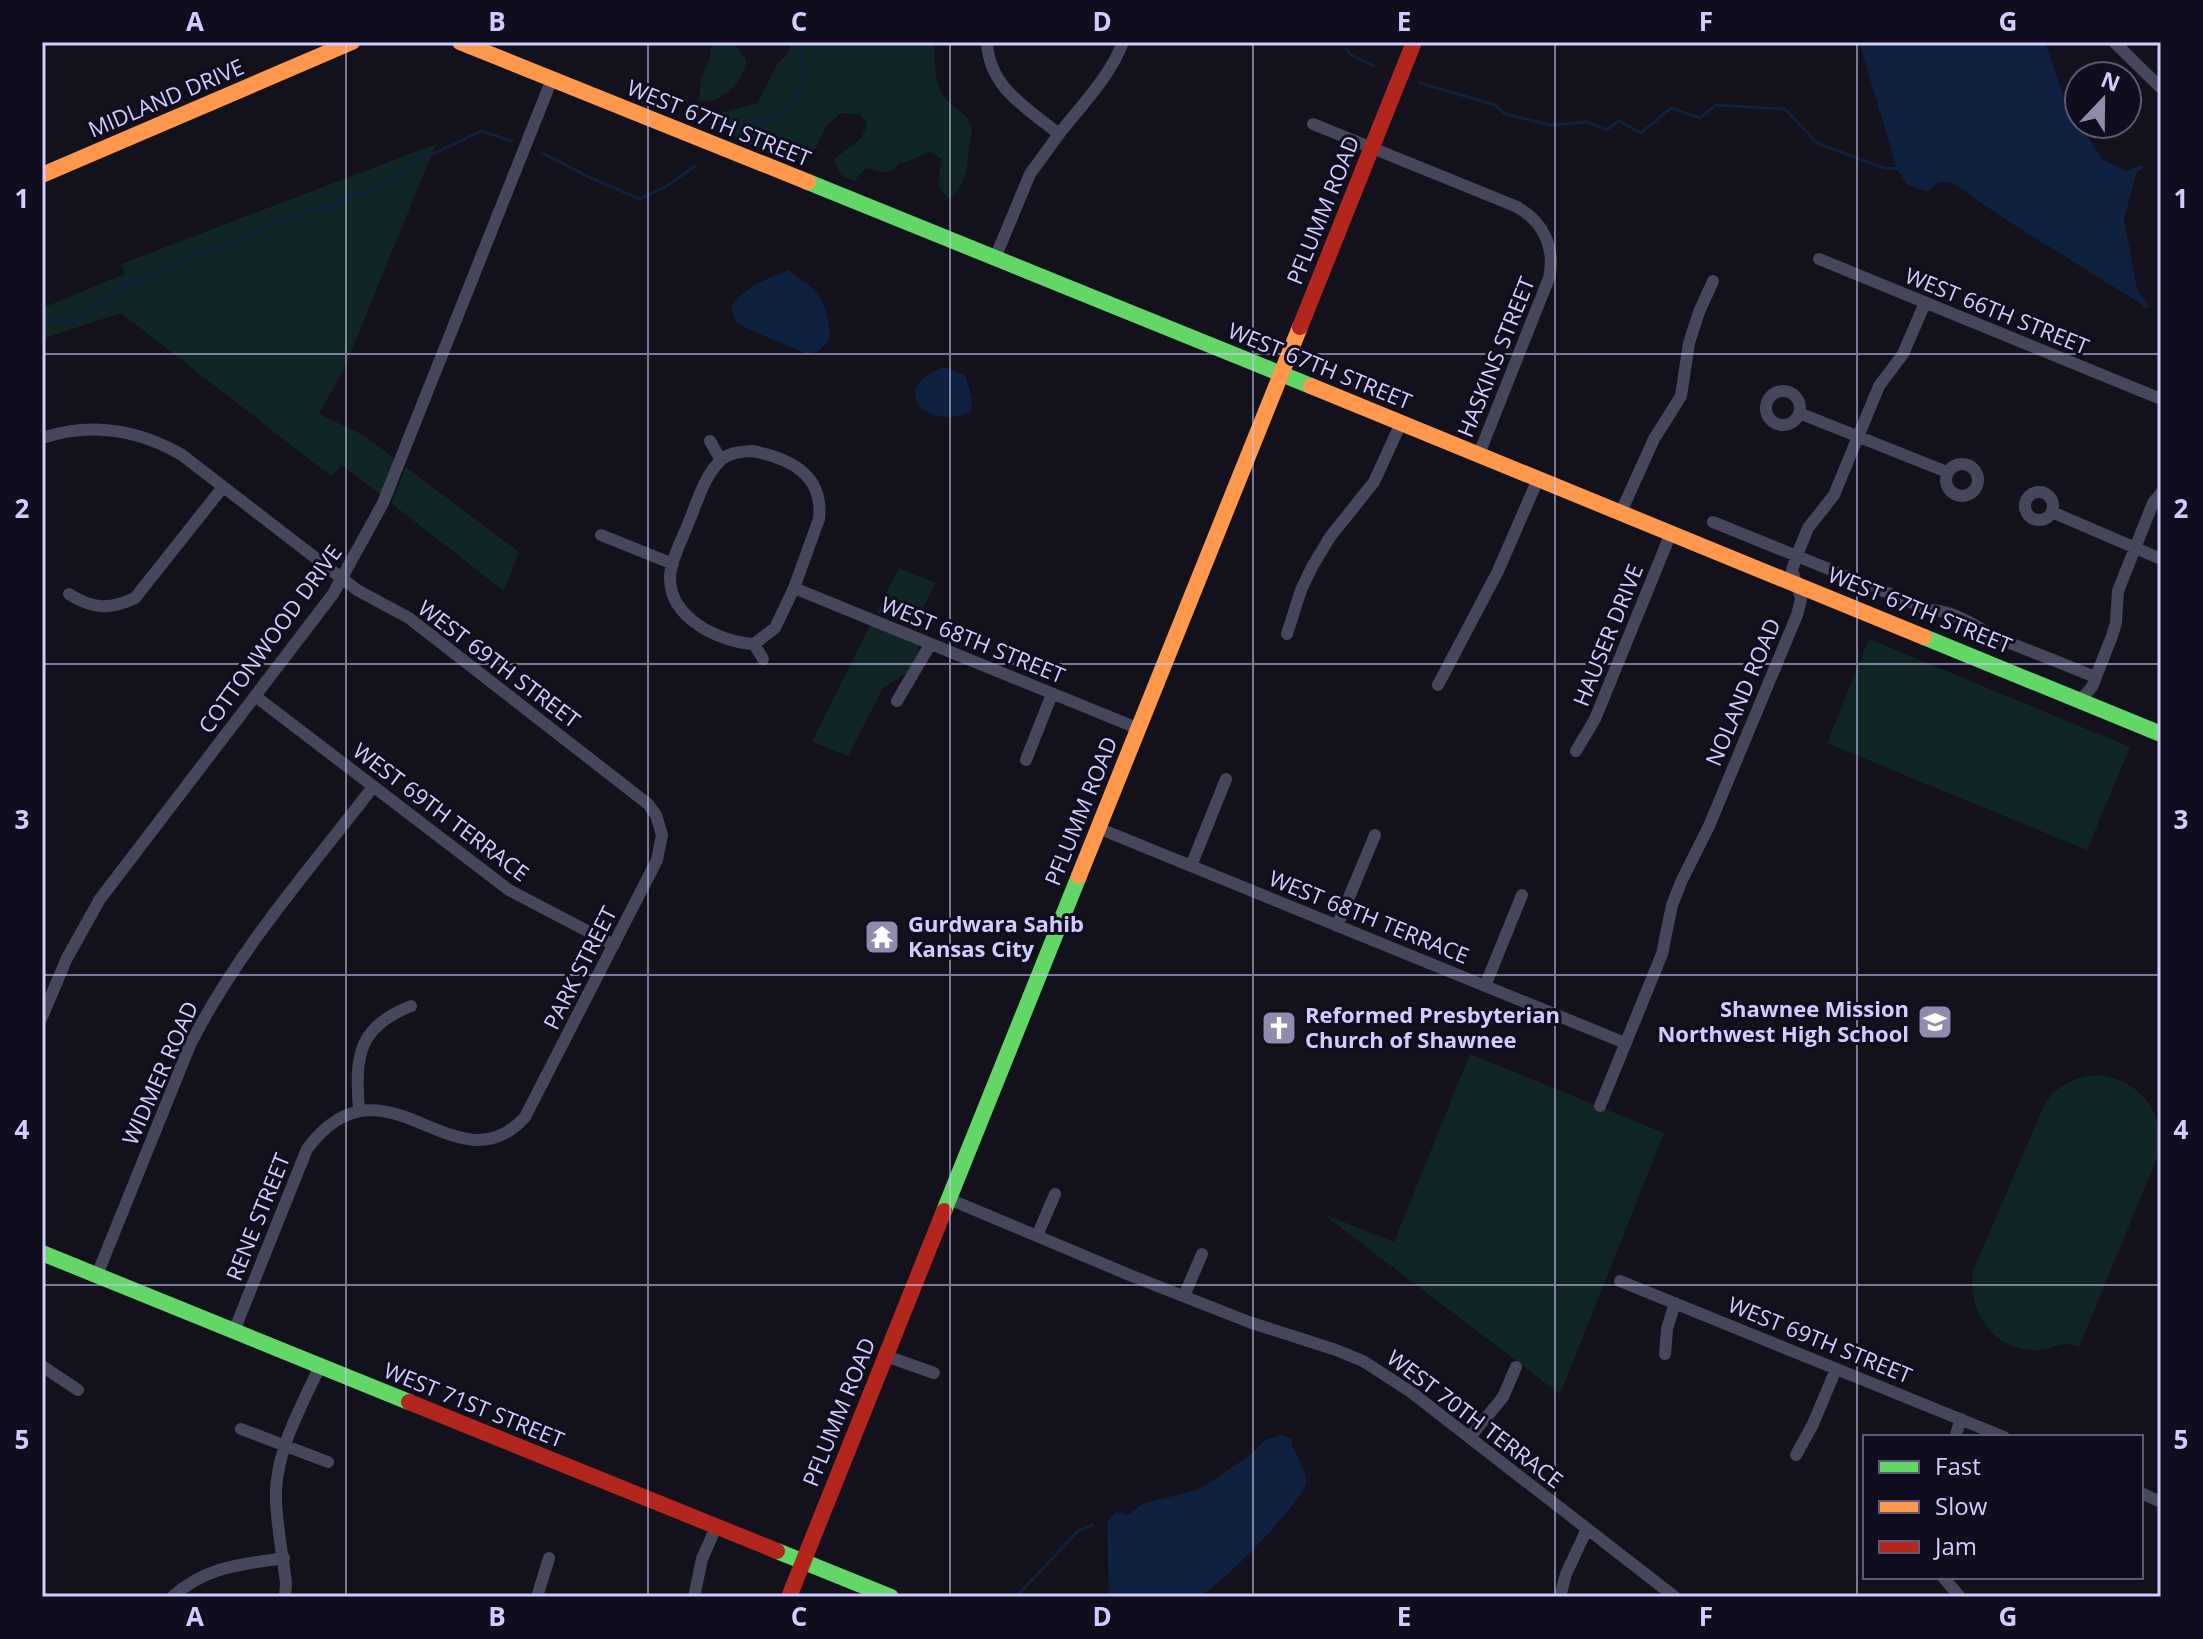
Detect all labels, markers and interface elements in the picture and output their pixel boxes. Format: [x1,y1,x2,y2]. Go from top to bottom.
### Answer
text: A [186,3,204,39]
text: B [488,3,506,39]
text: C [791,3,807,39]
text: D [1092,3,1112,39]
text: E [1397,3,1411,39]
text: F [1699,3,1713,39]
text: G [1999,3,2017,39]
street label: MIDLAND DRIVE [83,51,248,143]
north arrow [2063,60,2143,140]
text: N [2097,63,2125,98]
street label: WEST 67TH STREET [623,71,816,173]
street label: PFLUMM ROAD [1279,131,1366,288]
text: 1 [15,180,29,216]
text: 1 [2174,180,2188,216]
street label: WEST 66TH STREET [1901,259,2094,361]
street label: HASKINS STREET [1449,272,1541,441]
street label: WEST 67TH STREET [1224,314,1417,416]
text: 2 [15,490,30,526]
text: 2 [2174,490,2189,526]
street label: COTTONWOOD DRIVE [191,538,348,739]
street label: WEST 67TH STREET [1824,558,2017,660]
street label: HAUSER DRIVE [1565,559,1649,710]
street label: WEST 68TH STREET [877,588,1070,690]
street label: WEST 69TH STREET [412,592,587,734]
street label: NOLAND ROAD [1697,613,1787,770]
street label: PFLUMM ROAD [1037,732,1124,889]
street label: WEST 69TH TERRACE [347,735,536,887]
text: 3 [15,801,29,837]
text: 3 [2174,801,2188,837]
street label: WEST 68TH TERRACE [1265,862,1474,970]
street label: PARK STREET [535,901,623,1034]
place label: Gurdwara Sahib Kansas City [908,908,1084,963]
temple icon: Gurdwara Sahib Kansas City [863,918,901,956]
place label: Shawnee Mission Northwest High School [1657,993,1909,1048]
street label: WIDMER ROAD [114,996,204,1149]
place label: Reformed Presbyterian Church of Shawnee [1305,999,1560,1054]
school or university icon: Shawnee Mission Northwest High School [1916,1003,1954,1041]
church icon: Reformed Presbyterian Church of Shawnee [1260,1009,1298,1047]
text: 4 [15,1111,30,1147]
text: 4 [2174,1111,2189,1147]
street label: RENE STREET [218,1149,296,1285]
street label: WEST 69TH STREET [1724,1288,1917,1390]
street label: PFLUMM ROAD [795,1333,882,1490]
street label: WEST 70TH TERRACE [1381,1342,1570,1494]
street label: WEST 71ST STREET [380,1354,569,1454]
text: 5 [15,1421,29,1457]
text: 5 [2174,1421,2188,1457]
legend [1863,1435,2143,1579]
text: Fast [1935,1449,1981,1482]
text: Slow [1935,1489,1988,1522]
text: Jam [1933,1529,1977,1562]
text: A [186,1598,204,1634]
text: B [488,1598,506,1634]
text: C [791,1598,807,1634]
text: D [1092,1598,1112,1634]
text: E [1397,1598,1411,1634]
text: F [1699,1598,1713,1634]
text: G [1999,1598,2017,1634]

